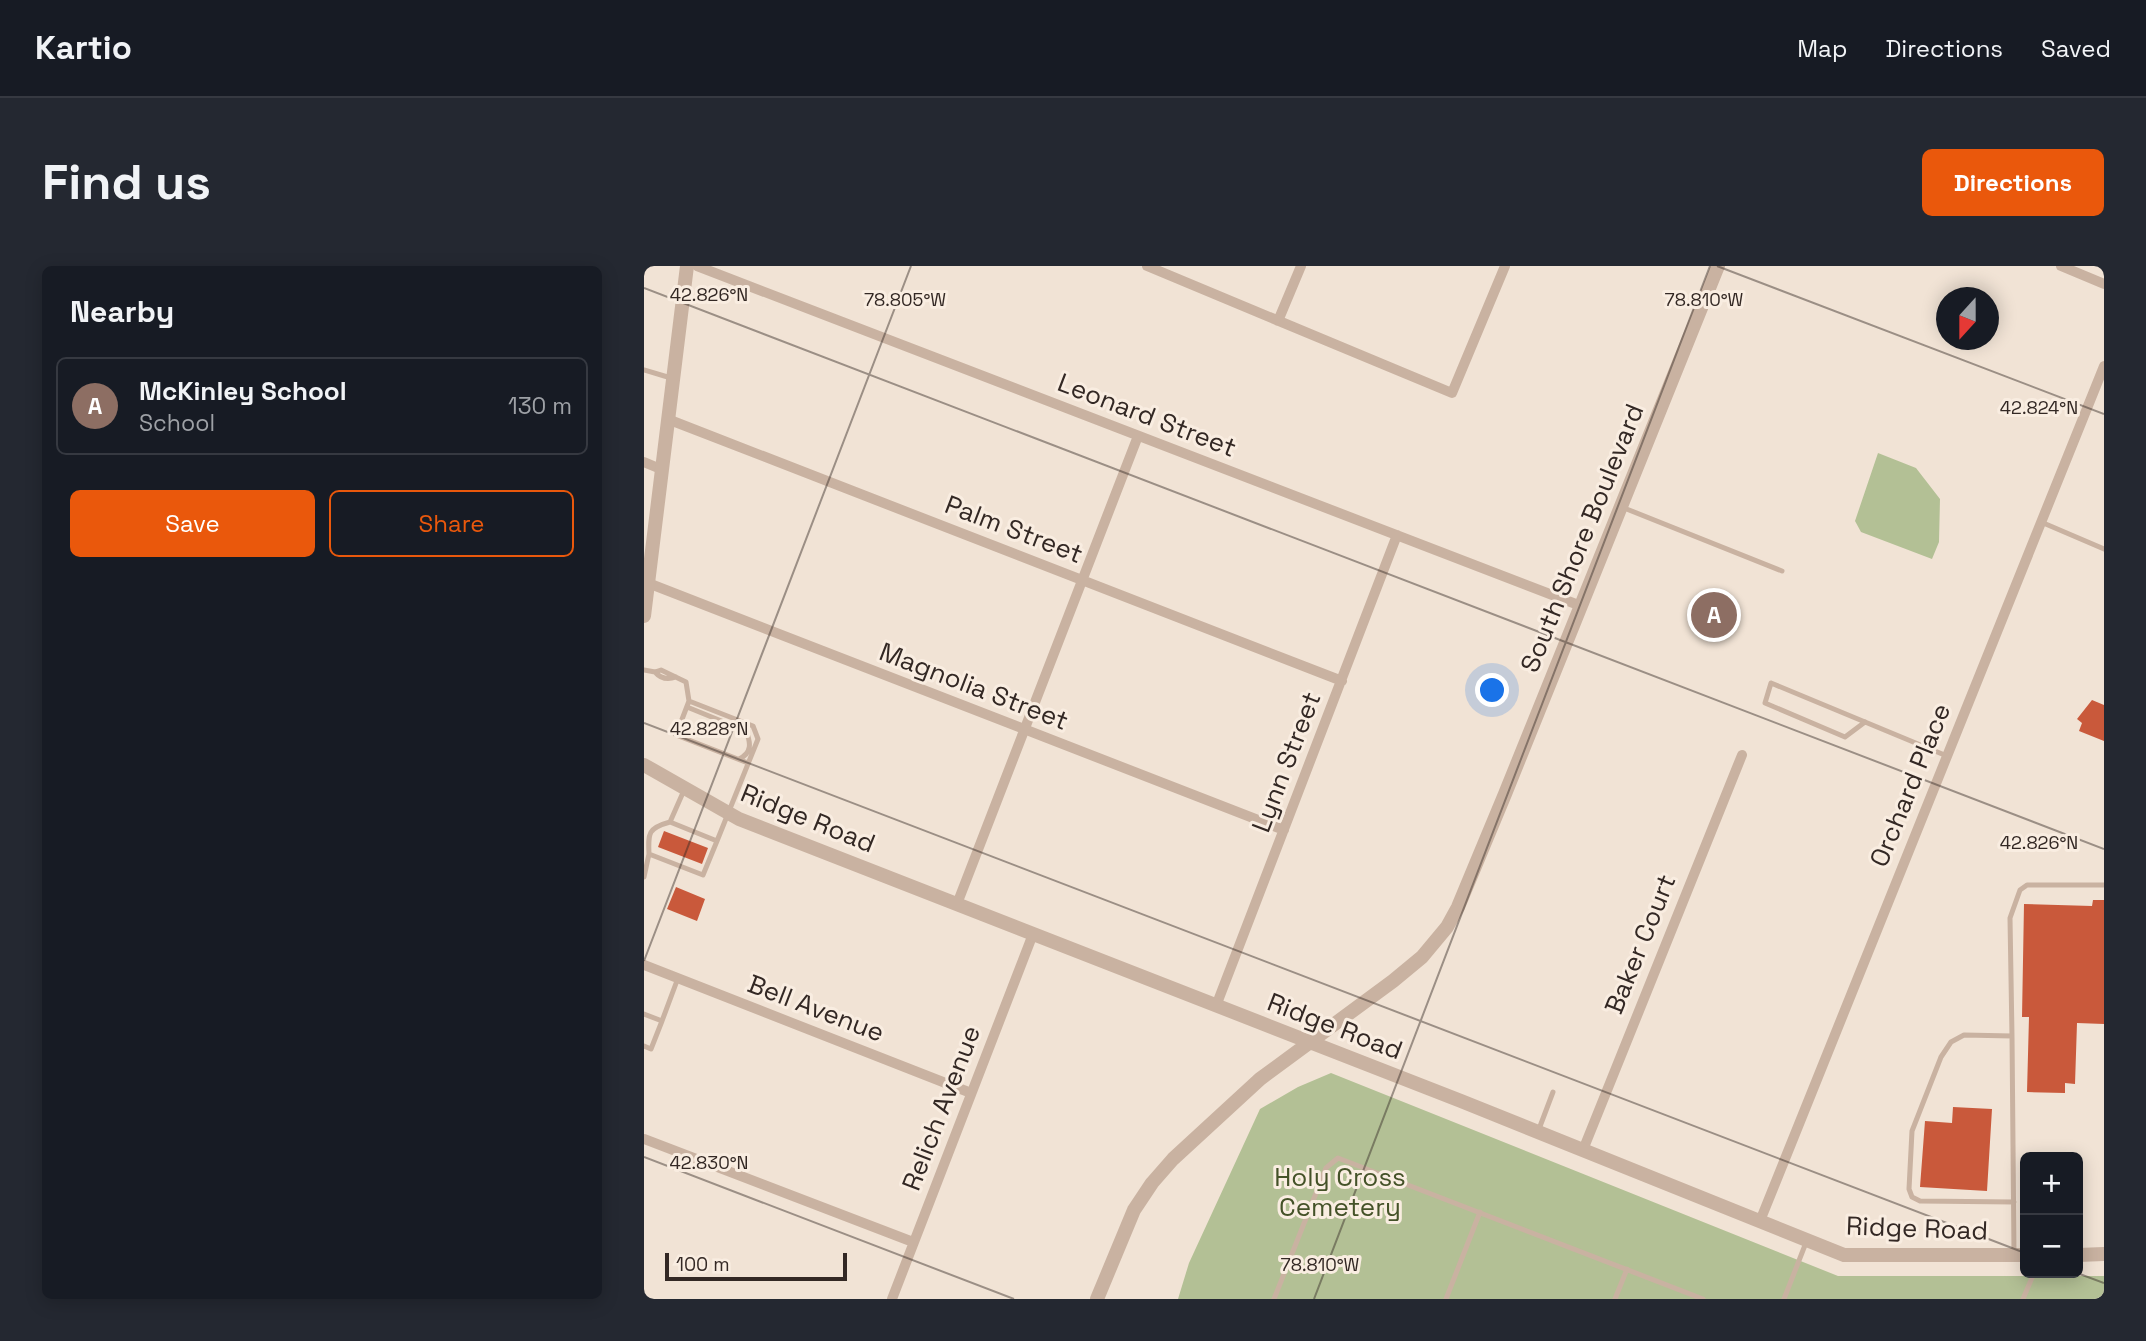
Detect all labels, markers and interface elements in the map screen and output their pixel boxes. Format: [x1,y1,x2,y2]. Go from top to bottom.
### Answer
text: Kartio [35,27,132,69]
text: Map [1797,33,1847,64]
text: Directions [1885,33,2003,64]
text: Saved [2041,33,2111,64]
button: Directions [1922,149,2104,216]
text: Find us [42,151,211,213]
text: 42.826°N [670,283,748,306]
north arrow [1936,287,1999,350]
text: 78.805°W [864,288,946,311]
text: 78.810°W [1665,288,1744,311]
text: Nearby [70,292,174,331]
street label: Leonard Street [1053,365,1241,465]
text: McKinley School [139,374,347,408]
text: A [88,391,102,421]
text: 130 m [508,391,572,421]
text: 42.824°N [2000,396,2078,419]
street label: South Shore Boulevard [1513,399,1651,677]
text: School [139,408,215,438]
street label: Palm Street [940,487,1088,571]
button: Save [70,490,315,557]
button: Share [329,490,574,557]
pin: A [1691,589,1737,641]
street label: Magnolia Street [875,634,1073,738]
your location [1475,673,1509,707]
street label: Lynn Street [1244,687,1328,837]
street label: Orchard Place [1862,698,1958,872]
text: 42.828°N [670,717,748,740]
street label: Ridge Road [736,776,880,860]
text: 42.826°N [2000,831,2078,854]
street label: Baker Court [1597,869,1683,1019]
street label: Bell Avenue [743,966,889,1050]
street label: Ridge Road [1263,985,1407,1067]
street label: Relich Avenue [894,1021,988,1195]
text: 42.830°N [669,1151,749,1174]
map controls [2020,1152,2083,1278]
button: + [2020,1152,2083,1215]
park label: Holy Cross Cemetery [1274,1160,1406,1224]
street label: Ridge Road [1845,1209,1989,1247]
button: − [2020,1215,2083,1278]
scale bar [665,1250,847,1282]
text: 100 m [676,1252,730,1277]
text: 78.810°W [1281,1253,1360,1276]

